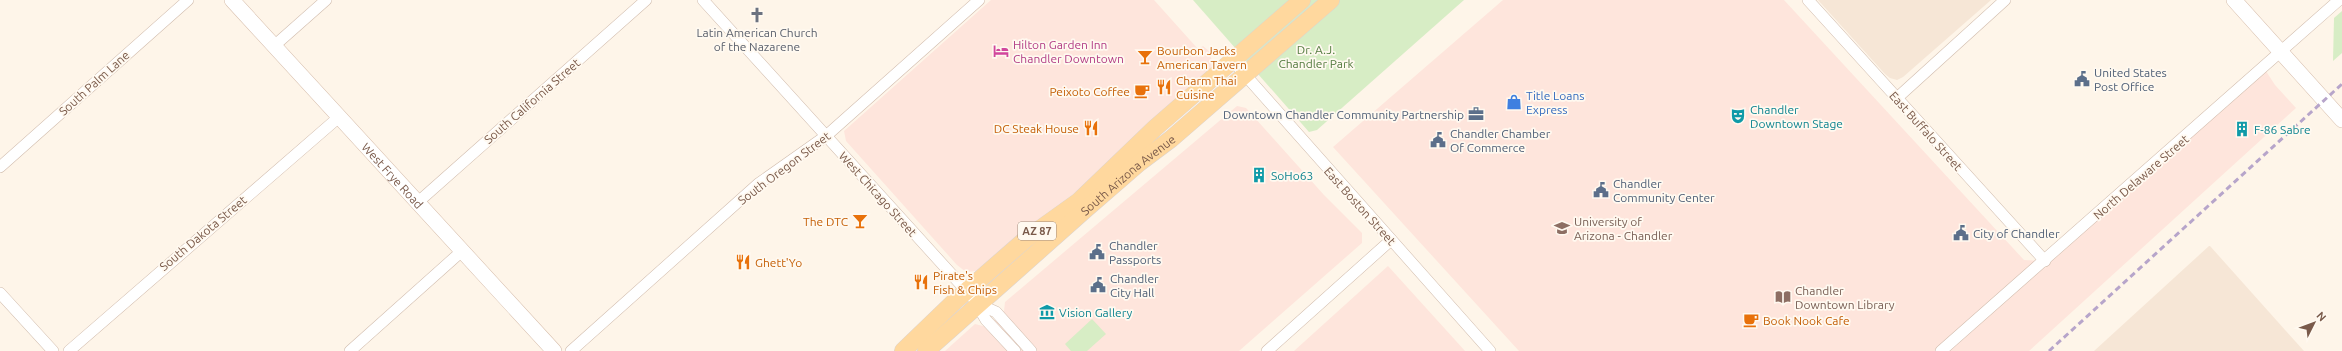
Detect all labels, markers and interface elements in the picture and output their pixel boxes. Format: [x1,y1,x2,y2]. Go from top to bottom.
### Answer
church icon: Latin American Church of the Nazarene [748,6,766,24]
place label: Latin American Church of the Nazarene [696,26,818,53]
place label: Hilton Garden Inn Chandler Downtown [1013,38,1124,65]
hotel icon: Hilton Garden Inn Chandler Downtown [992,42,1010,60]
park label: Dr. A.J. Chandler Park [1278,43,1354,70]
place label: Bourbon Jacks American Tavern [1157,44,1247,71]
street label: South Palm Lane [56,48,132,118]
bar icon: Bourbon Jacks American Tavern [1136,48,1154,66]
street label: South California Street [482,56,583,146]
place label: United States Post Office [2094,66,2167,93]
public building icon: United States Post Office [2073,70,2091,88]
place label: Charm Thai Cuisine [1176,74,1237,101]
restaurant icon: Charm Thai Cuisine [1155,78,1173,96]
cafe icon: Peixoto Coffee [1133,82,1151,100]
place label: Peixoto Coffee [1049,85,1130,98]
place label: Title Loans Express [1526,89,1584,116]
street label: East Buffalo Street [1887,89,1965,173]
shop icon: Title Loans Express [1505,93,1523,111]
place label: Chandler Downtown Stage [1750,103,1843,130]
office icon: Downtown Chandler Community Partnership [1467,105,1485,123]
theatre icon: Chandler Downtown Stage [1729,107,1747,125]
place label: Downtown Chandler Community Partnership [1223,108,1464,121]
restaurant icon: DC Steak House [1082,119,1100,137]
building icon: F-86 Sabre [2233,120,2251,138]
place label: DC Steak House [994,122,1079,135]
place label: F-86 Sabre [2254,123,2311,136]
place label: Chandler Chamber Of Commerce [1450,127,1551,154]
street label: South Oregon Street [735,129,833,207]
public building icon: Chandler Chamber Of Commerce [1429,131,1447,149]
street label: South Arizona Avenue [1078,132,1177,217]
street label: North Delaware Street [2091,132,2191,222]
street label: West Frye Road [360,140,426,211]
street label: West Chicago Street [837,149,920,239]
street label: East Boston Street [1322,164,1399,248]
building icon: SoHo63 [1250,166,1268,184]
place label: SoHo63 [1271,169,1313,182]
place label: Chandler Community Center [1613,177,1715,204]
public building icon: Chandler Community Center [1592,181,1610,199]
street label: South Dakota Street [157,193,249,273]
bar icon: The DTC [851,212,869,230]
place label: The DTC [803,215,849,228]
place label: University of Arizona - Chandler [1574,215,1673,242]
school or university icon: University of Arizona - Chandler [1553,219,1571,237]
road number: AZ 87 [1018,222,1056,240]
public building icon: City of Chandler [1952,224,1970,242]
place label: City of Chandler [1973,227,2060,240]
place label: Chandler Passports [1109,239,1161,266]
public building icon: Chandler Passports [1088,243,1106,261]
restaurant icon: Ghett'Yo [734,253,752,271]
place label: Ghett'Yo [755,256,802,269]
place label: Pirate's Fish & Chips [933,269,997,296]
place label: Chandler City Hall [1110,272,1159,299]
restaurant icon: Pirate's Fish & Chips [912,273,930,291]
public building icon: Chandler City Hall [1089,276,1107,294]
place label: Chandler Downtown Library [1795,284,1895,311]
library icon: Chandler Downtown Library [1774,288,1792,306]
museum icon: Vision Gallery [1038,303,1056,321]
north arrow [2294,303,2334,343]
place label: Vision Gallery [1059,306,1133,319]
text: N [2314,309,2329,323]
cafe icon: Book Nook Cafe [1742,311,1760,329]
place label: Book Nook Cafe [1763,314,1850,327]

